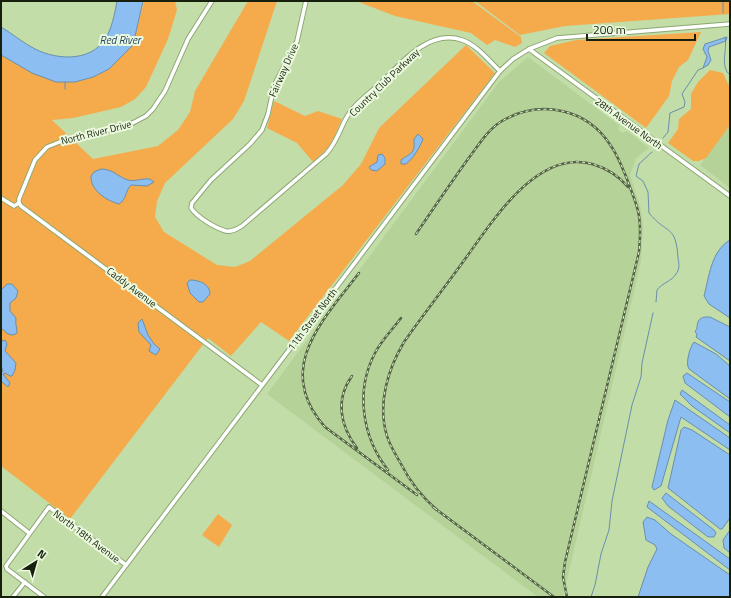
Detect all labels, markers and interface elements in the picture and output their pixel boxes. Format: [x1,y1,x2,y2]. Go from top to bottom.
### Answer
scale bar [587,16,695,42]
text: 200 m [593,20,626,39]
water label: Red River [99,32,142,48]
street label: Fairway Drive [265,41,302,99]
street label: Country Club Parkway [346,45,423,120]
street label: 28th Avenue North [592,94,666,153]
street label: North River Drive [59,116,133,148]
street label: Caddy Avenue [103,264,160,311]
street label: 11th Street North [284,285,341,354]
street label: North 18th Avenue [50,506,123,566]
north arrow [16,542,56,582]
text: N [34,545,50,563]

